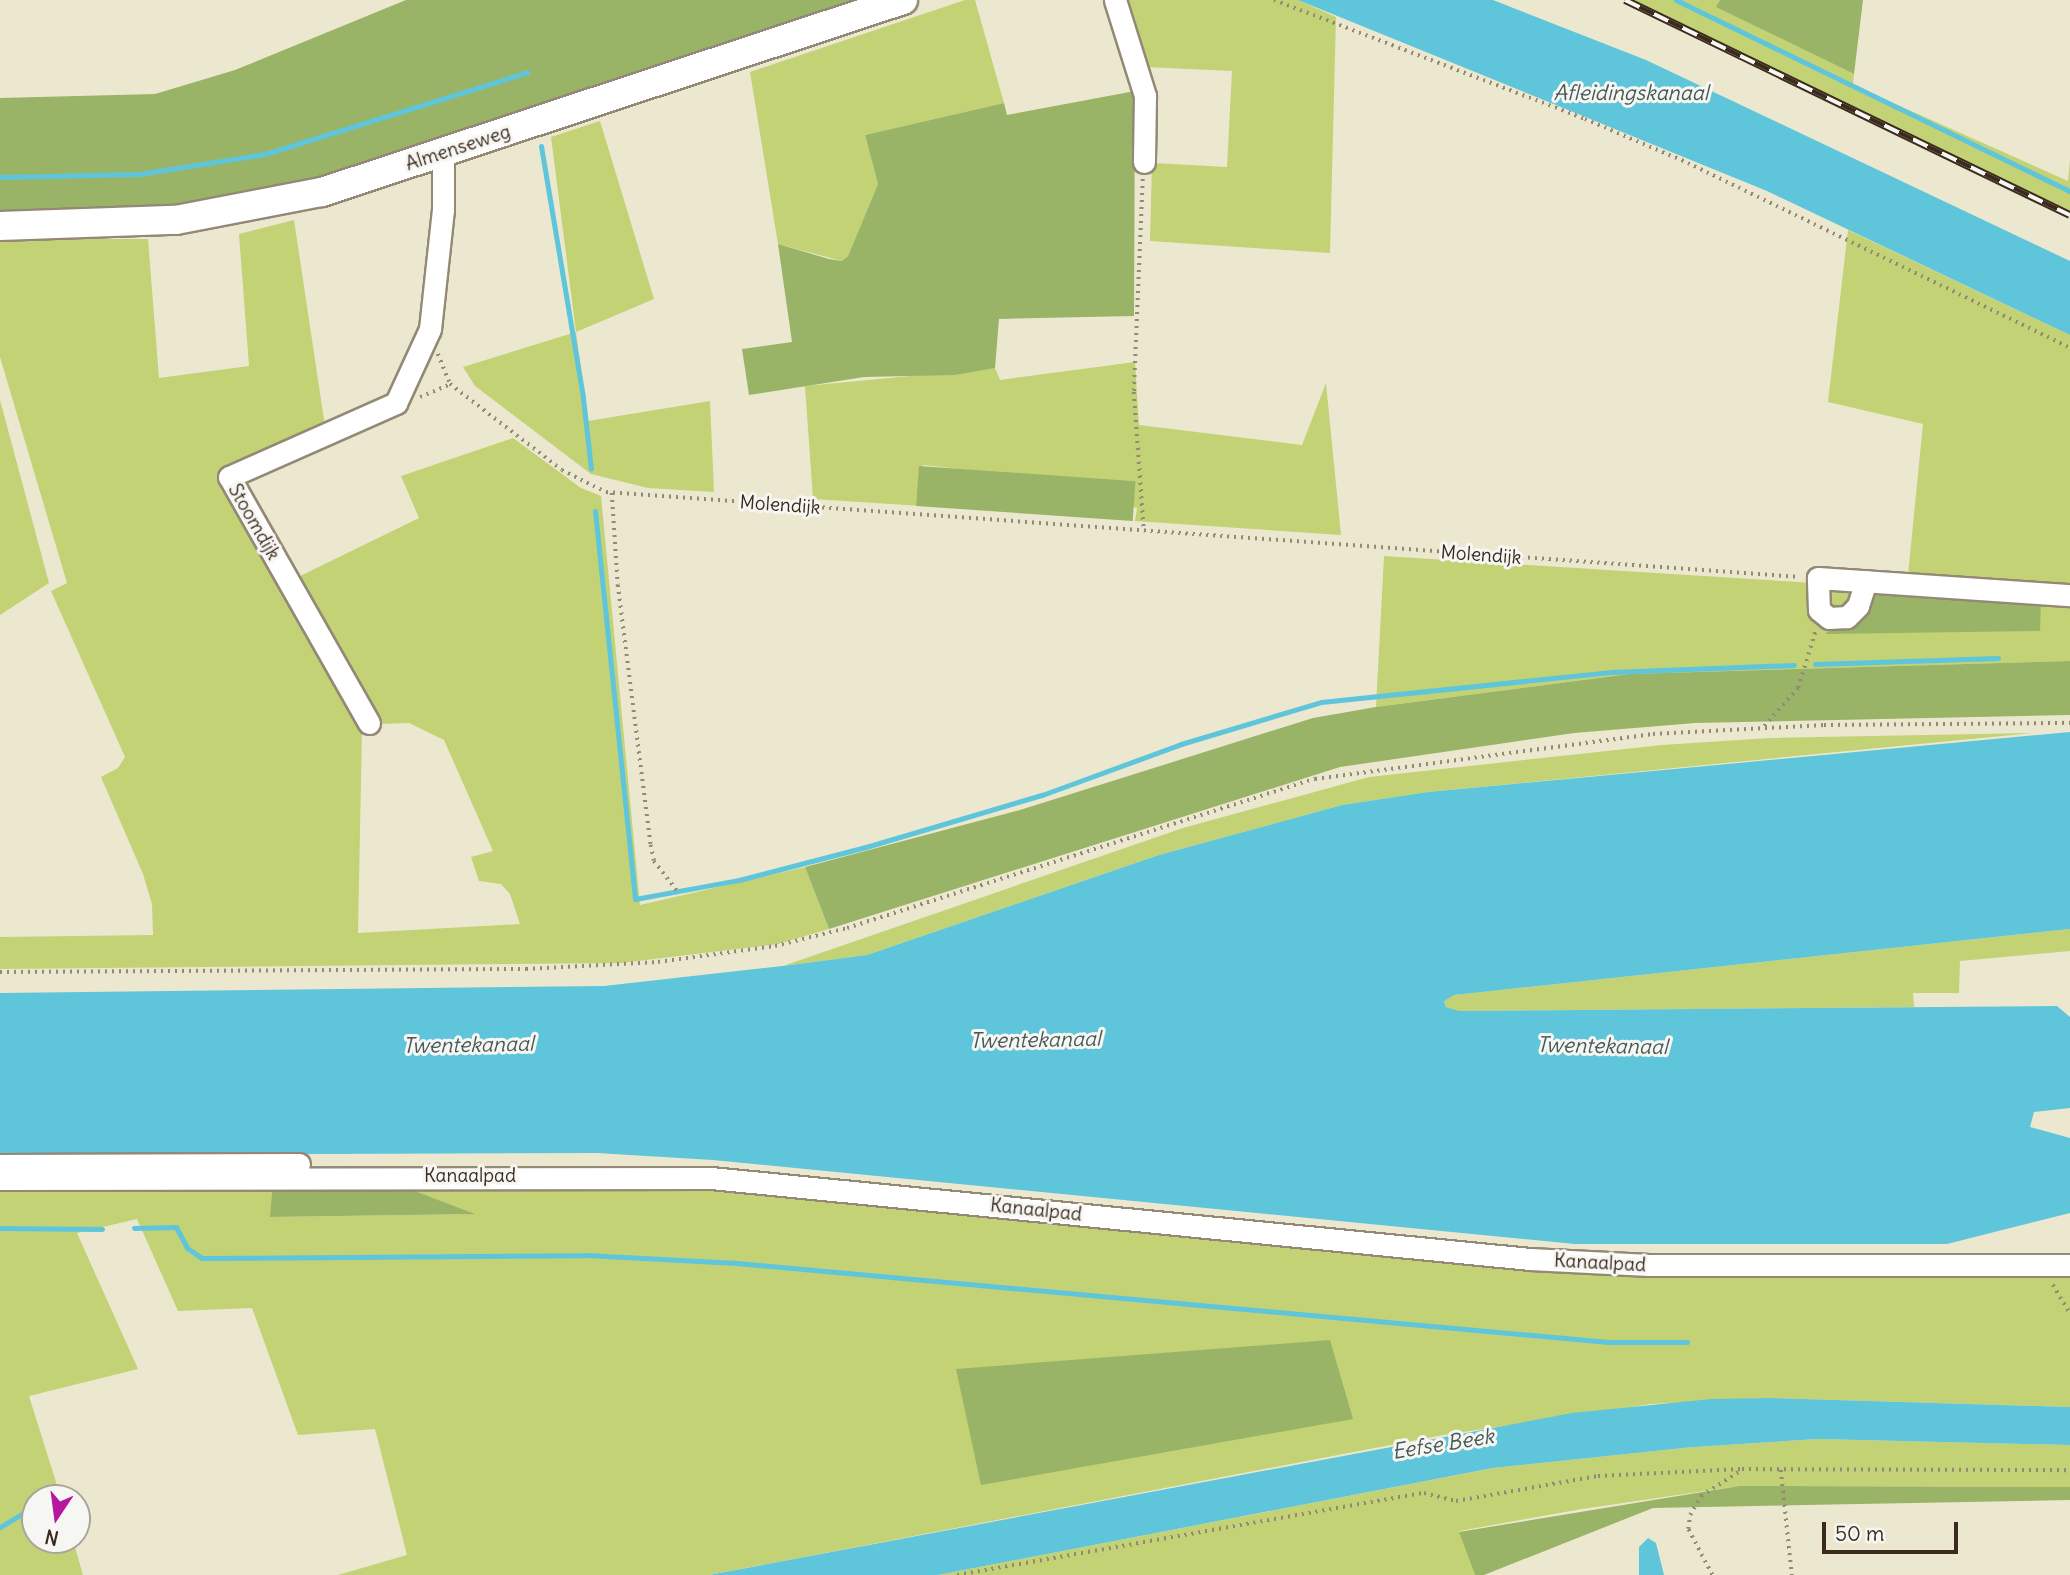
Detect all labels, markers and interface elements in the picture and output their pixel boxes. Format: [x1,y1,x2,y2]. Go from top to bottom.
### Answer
water label: Afleidingskanaal [1554,80,1708,106]
street label: Almenseweg [403,120,513,176]
street label: Stoomdijk [223,480,285,564]
street label: Molendijk [739,491,821,519]
street label: Molendijk [1440,541,1522,569]
water label: Twentekanaal [969,1026,1101,1054]
water label: Twentekanaal [402,1031,534,1059]
water label: Twentekanaal [1536,1032,1668,1060]
street label: Kanaalpad [424,1165,516,1187]
street label: Kanaalpad [989,1194,1083,1226]
street label: Kanaalpad [1553,1249,1647,1277]
water label: Eefse Beek [1390,1424,1496,1464]
north arrow [21,1484,91,1554]
scale bar [1825,1508,1962,1552]
text: 50 m [1835,1520,1884,1547]
text: N [43,1524,61,1551]

